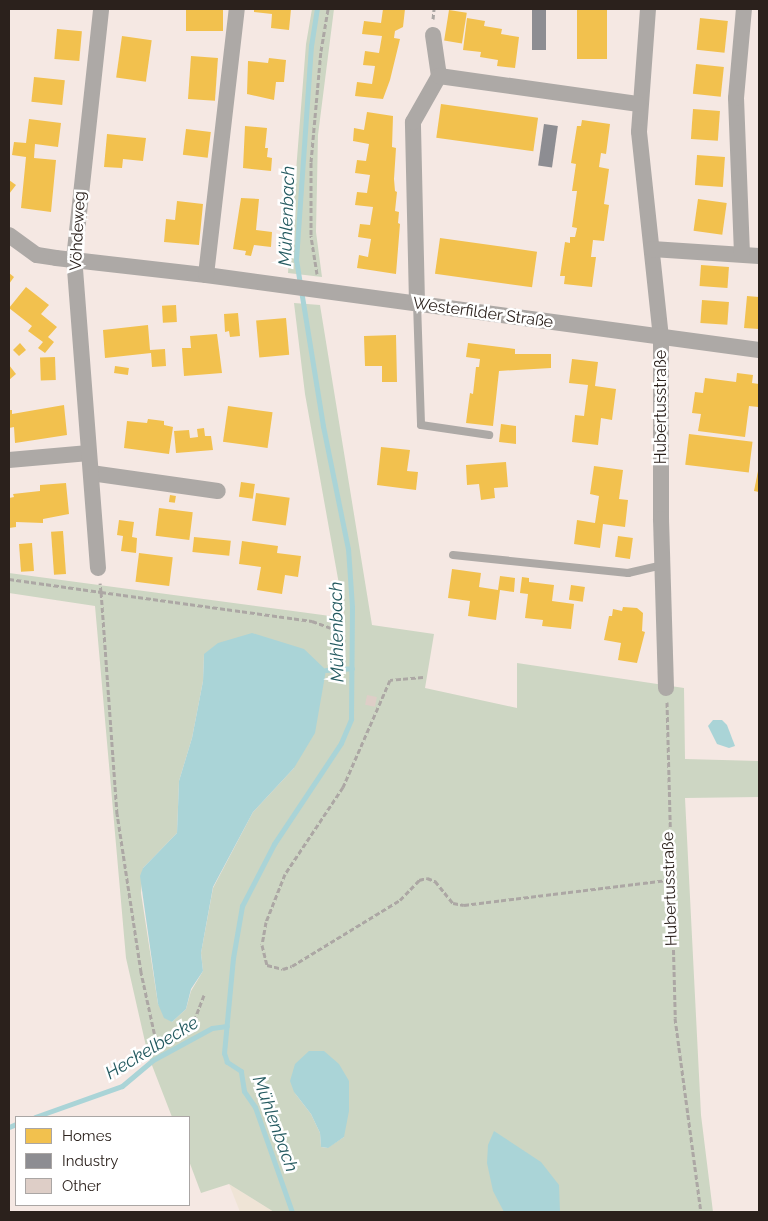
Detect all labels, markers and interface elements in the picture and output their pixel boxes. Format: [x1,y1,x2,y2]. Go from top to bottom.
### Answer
water label: Mühlenbach [274,165,300,267]
street label: Vöhdeweg [66,191,90,271]
street label: Westerfilder Straße [411,294,555,332]
street label: Hubertusstraße [651,350,671,464]
water label: Mühlenbach [325,581,349,683]
street label: Hubertusstraße [658,832,682,946]
water label: Heckelbecke [102,1012,202,1084]
water label: Mühlenbach [248,1073,302,1175]
legend [15,1116,190,1206]
text: Homes [62,1127,112,1145]
text: Industry [62,1152,118,1170]
text: Other [62,1177,101,1195]

